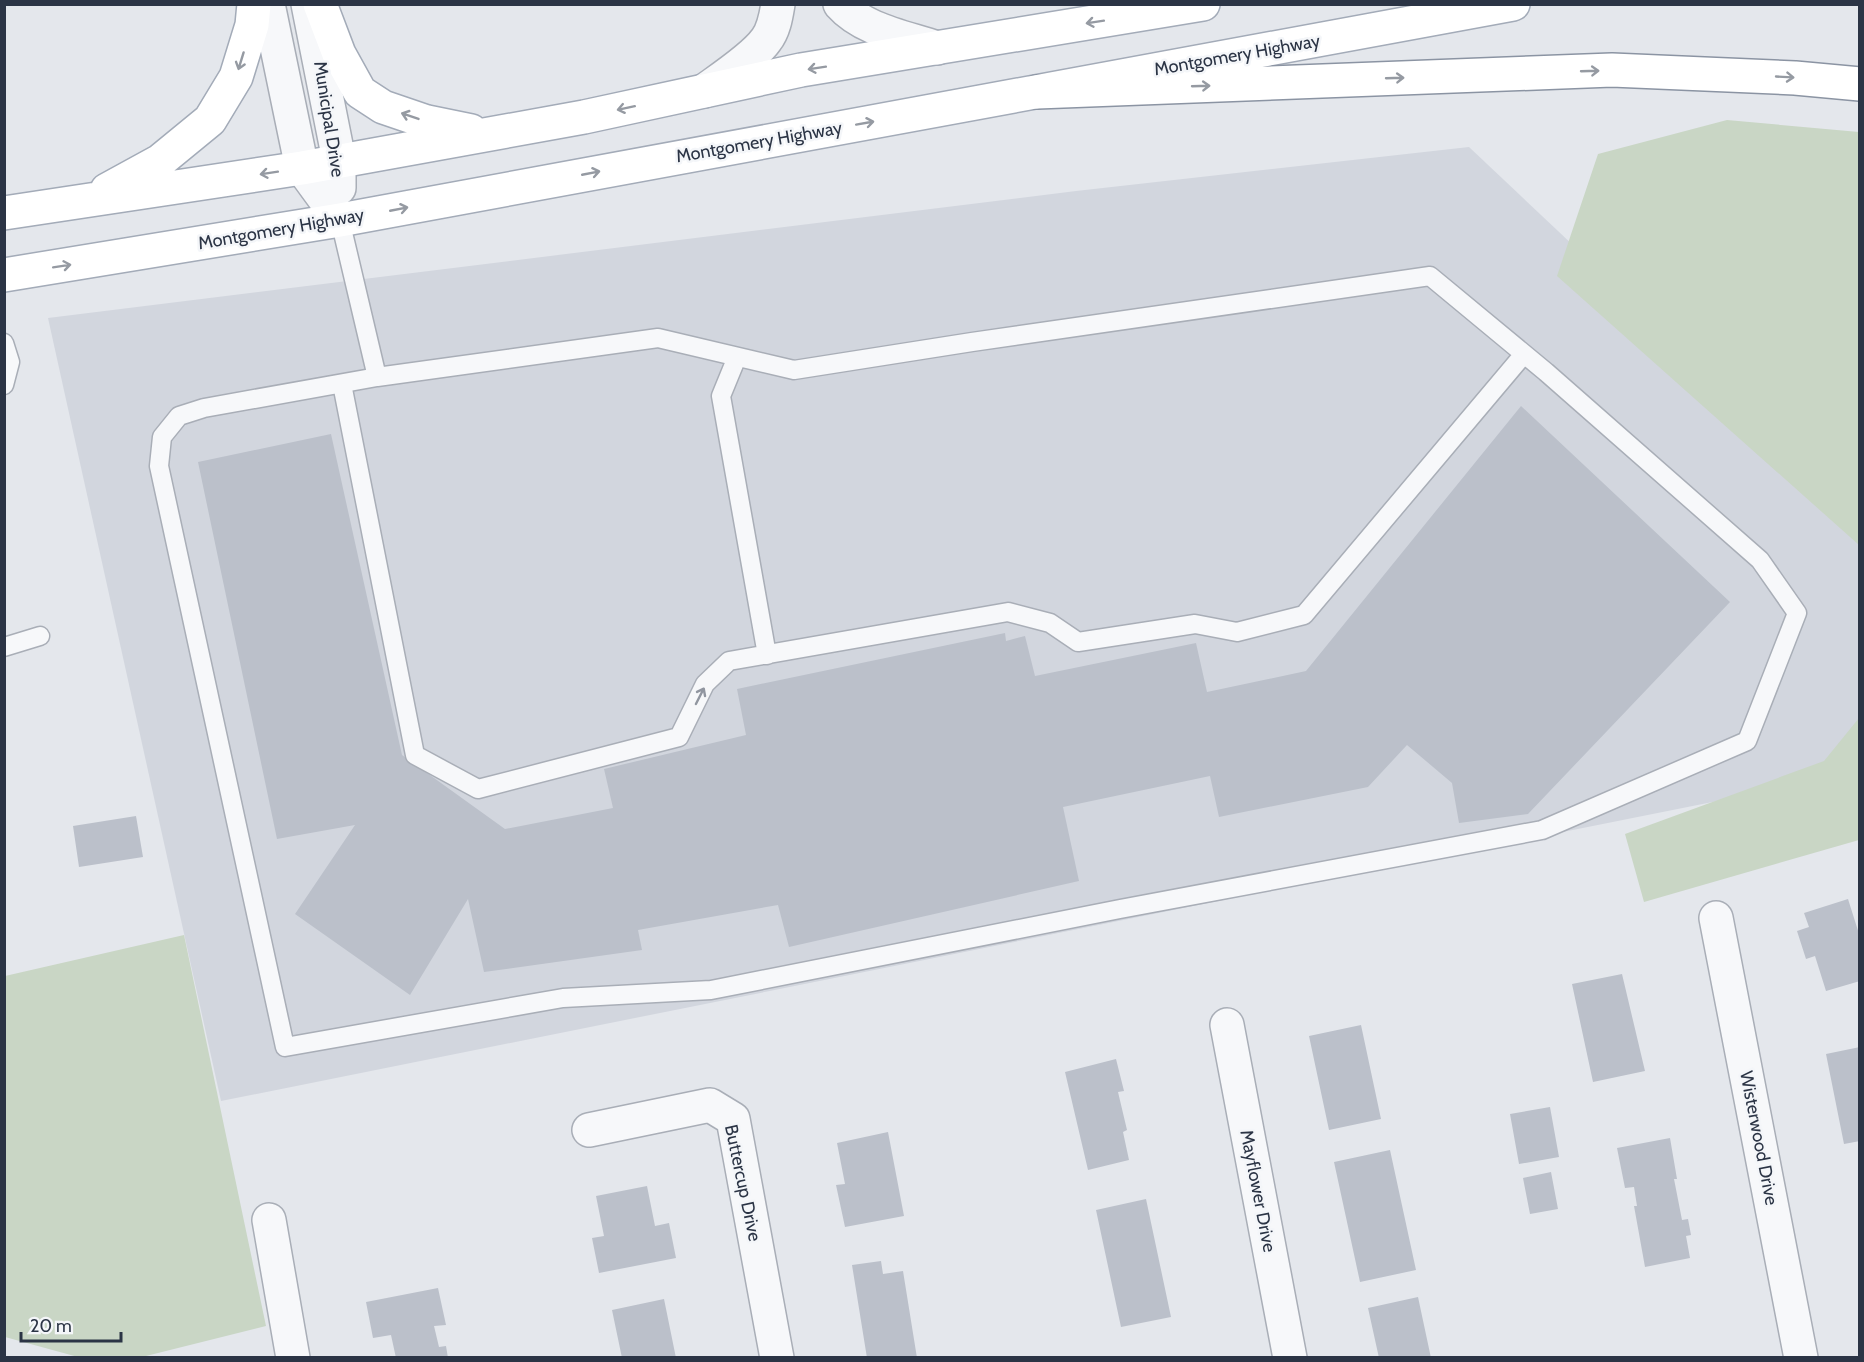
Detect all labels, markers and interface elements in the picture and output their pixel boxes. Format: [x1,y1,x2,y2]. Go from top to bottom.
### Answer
one-way arrow [1086,17,1106,28]
street label: Montgomery Highway [1152,30,1322,80]
one-way arrow [235,51,246,70]
street label: Municipal Drive [309,59,349,179]
one-way arrow [807,62,827,73]
one-way arrow [1580,65,1600,76]
one-way arrow [1775,72,1795,83]
one-way arrow [1385,73,1405,84]
one-way arrow [1190,80,1210,91]
one-way arrow [617,103,636,114]
one-way arrow [401,109,420,120]
street label: Montgomery Highway [674,117,844,167]
one-way arrow [855,117,875,128]
one-way arrow [259,167,279,178]
one-way arrow [581,167,600,178]
one-way arrow [389,203,409,214]
street label: Montgomery Highway [196,204,366,254]
one-way arrow [52,260,72,271]
one-way arrow [694,687,706,705]
street label: Wisterwood Drive [1735,1069,1783,1207]
street label: Buttercup Drive [720,1123,766,1243]
street label: Mayflower Drive [1235,1128,1281,1254]
scale bar [21,1305,122,1343]
text: 20 m [30,1315,72,1337]

